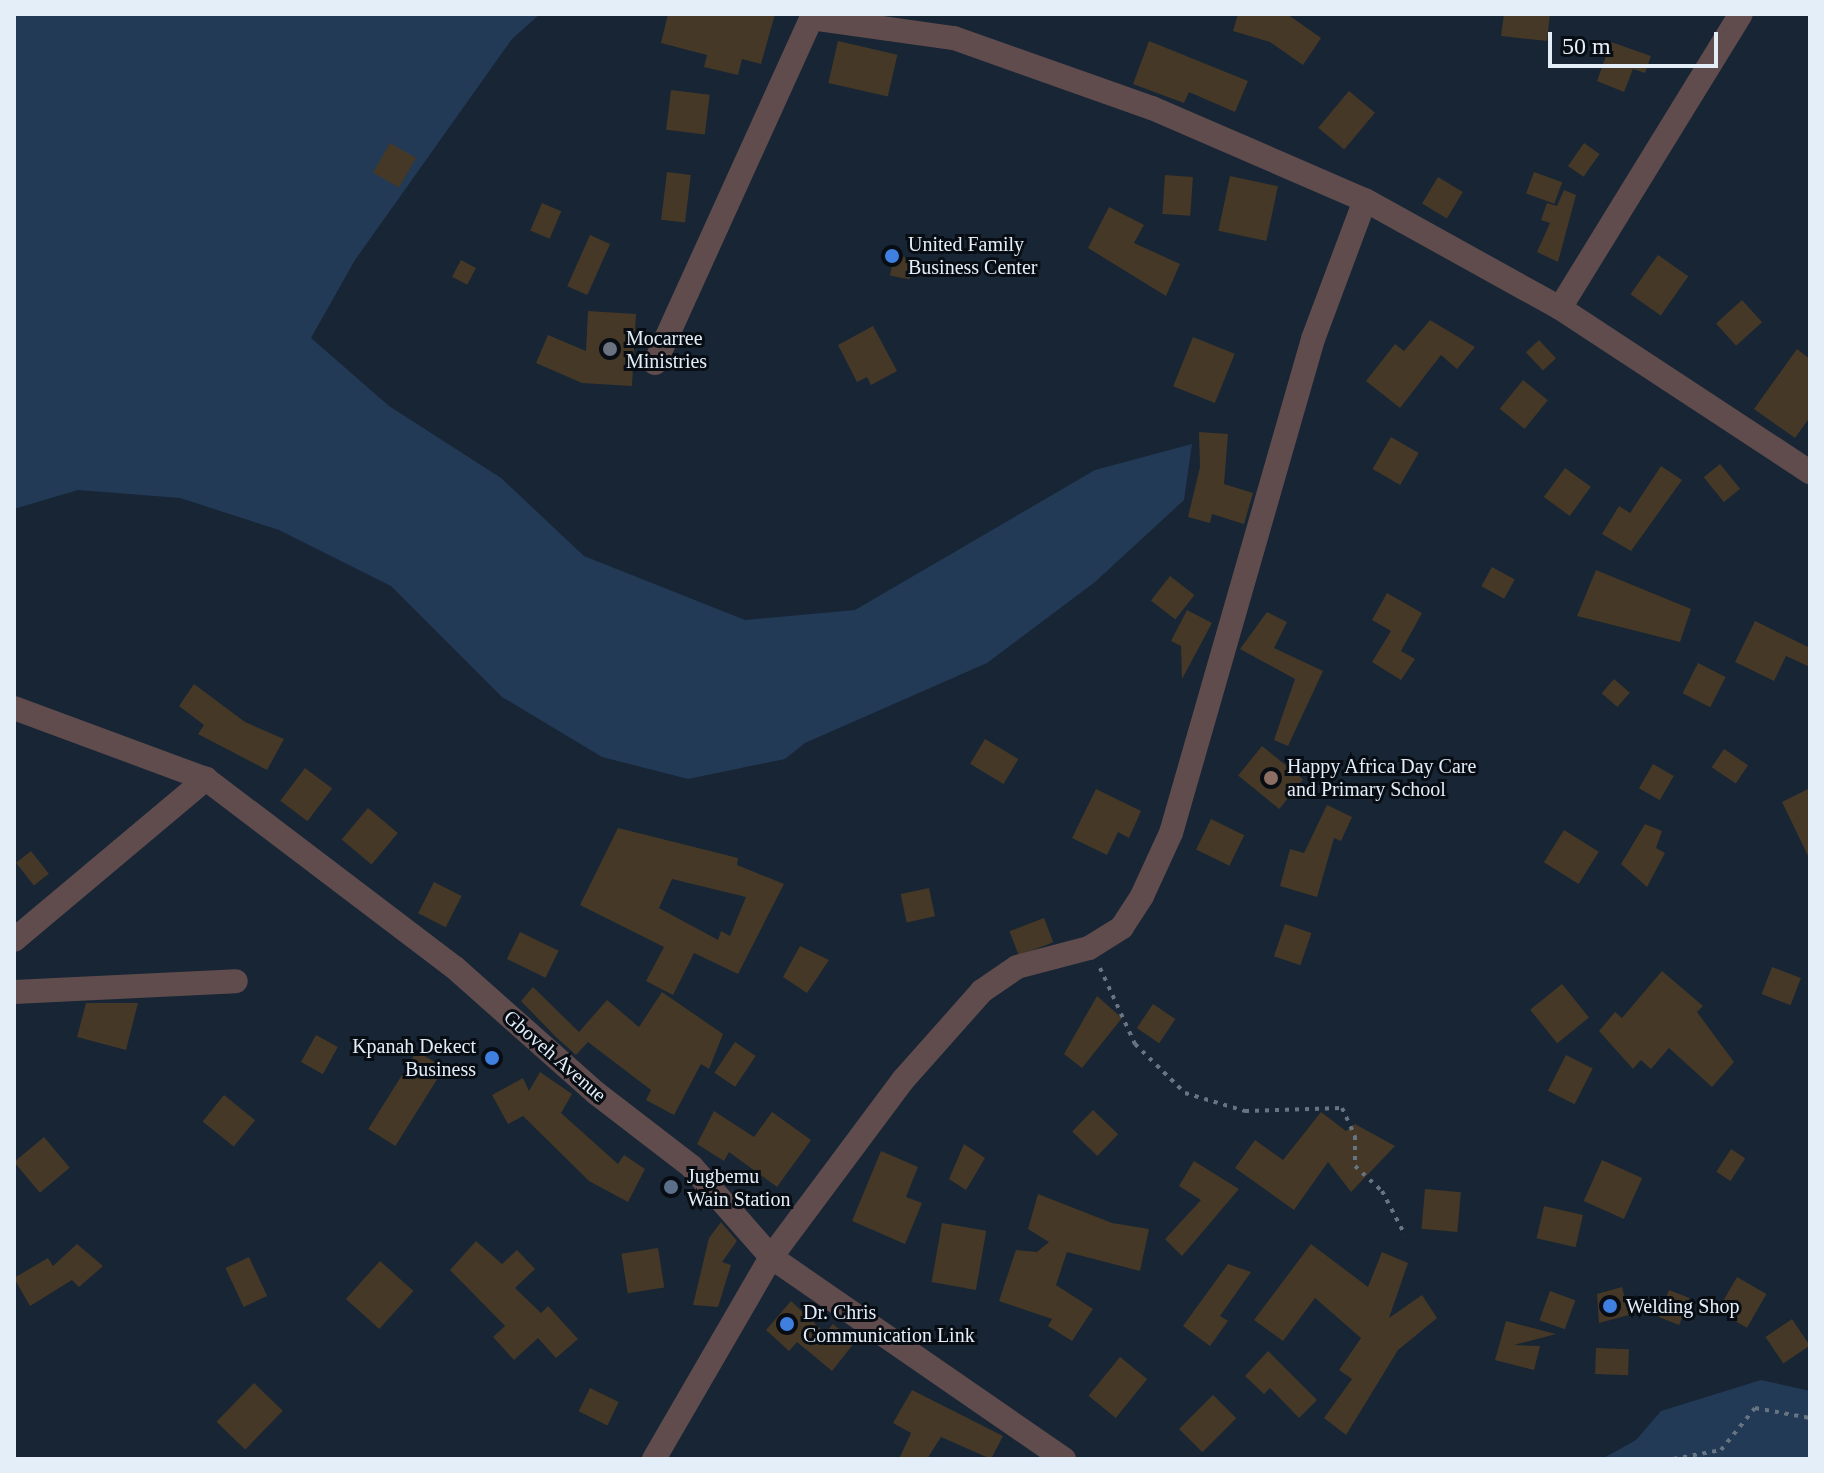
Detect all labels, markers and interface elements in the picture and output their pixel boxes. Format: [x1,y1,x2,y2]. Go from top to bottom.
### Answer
scale bar [1552,16,1722,66]
text: 50 m [1562,33,1611,59]
place label: United Family Business Center [908,232,1037,279]
marker: United Family Business Center [883,247,901,265]
place label: Mocarree Ministries [626,326,707,373]
marker: Mocarree Ministries [601,340,619,358]
place label: Happy Africa Day Care and Primary School [1287,754,1477,801]
marker: Happy Africa Day Care and Primary School [1262,769,1280,787]
street label: Gboveh Avenue [498,1005,612,1107]
place label: Kpanah Dekect Business [352,1034,476,1081]
marker: Kpanah Dekect Business [483,1049,501,1067]
place label: Jugbemu Wain Station [687,1164,790,1211]
marker: Jugbemu Wain Station [662,1178,680,1196]
place label: Welding Shop [1626,1294,1739,1318]
marker: Welding Shop [1601,1297,1619,1315]
place label: Dr. Chris Communication Link [803,1300,975,1347]
marker: Dr. Chris Communication Link [778,1315,796,1333]

